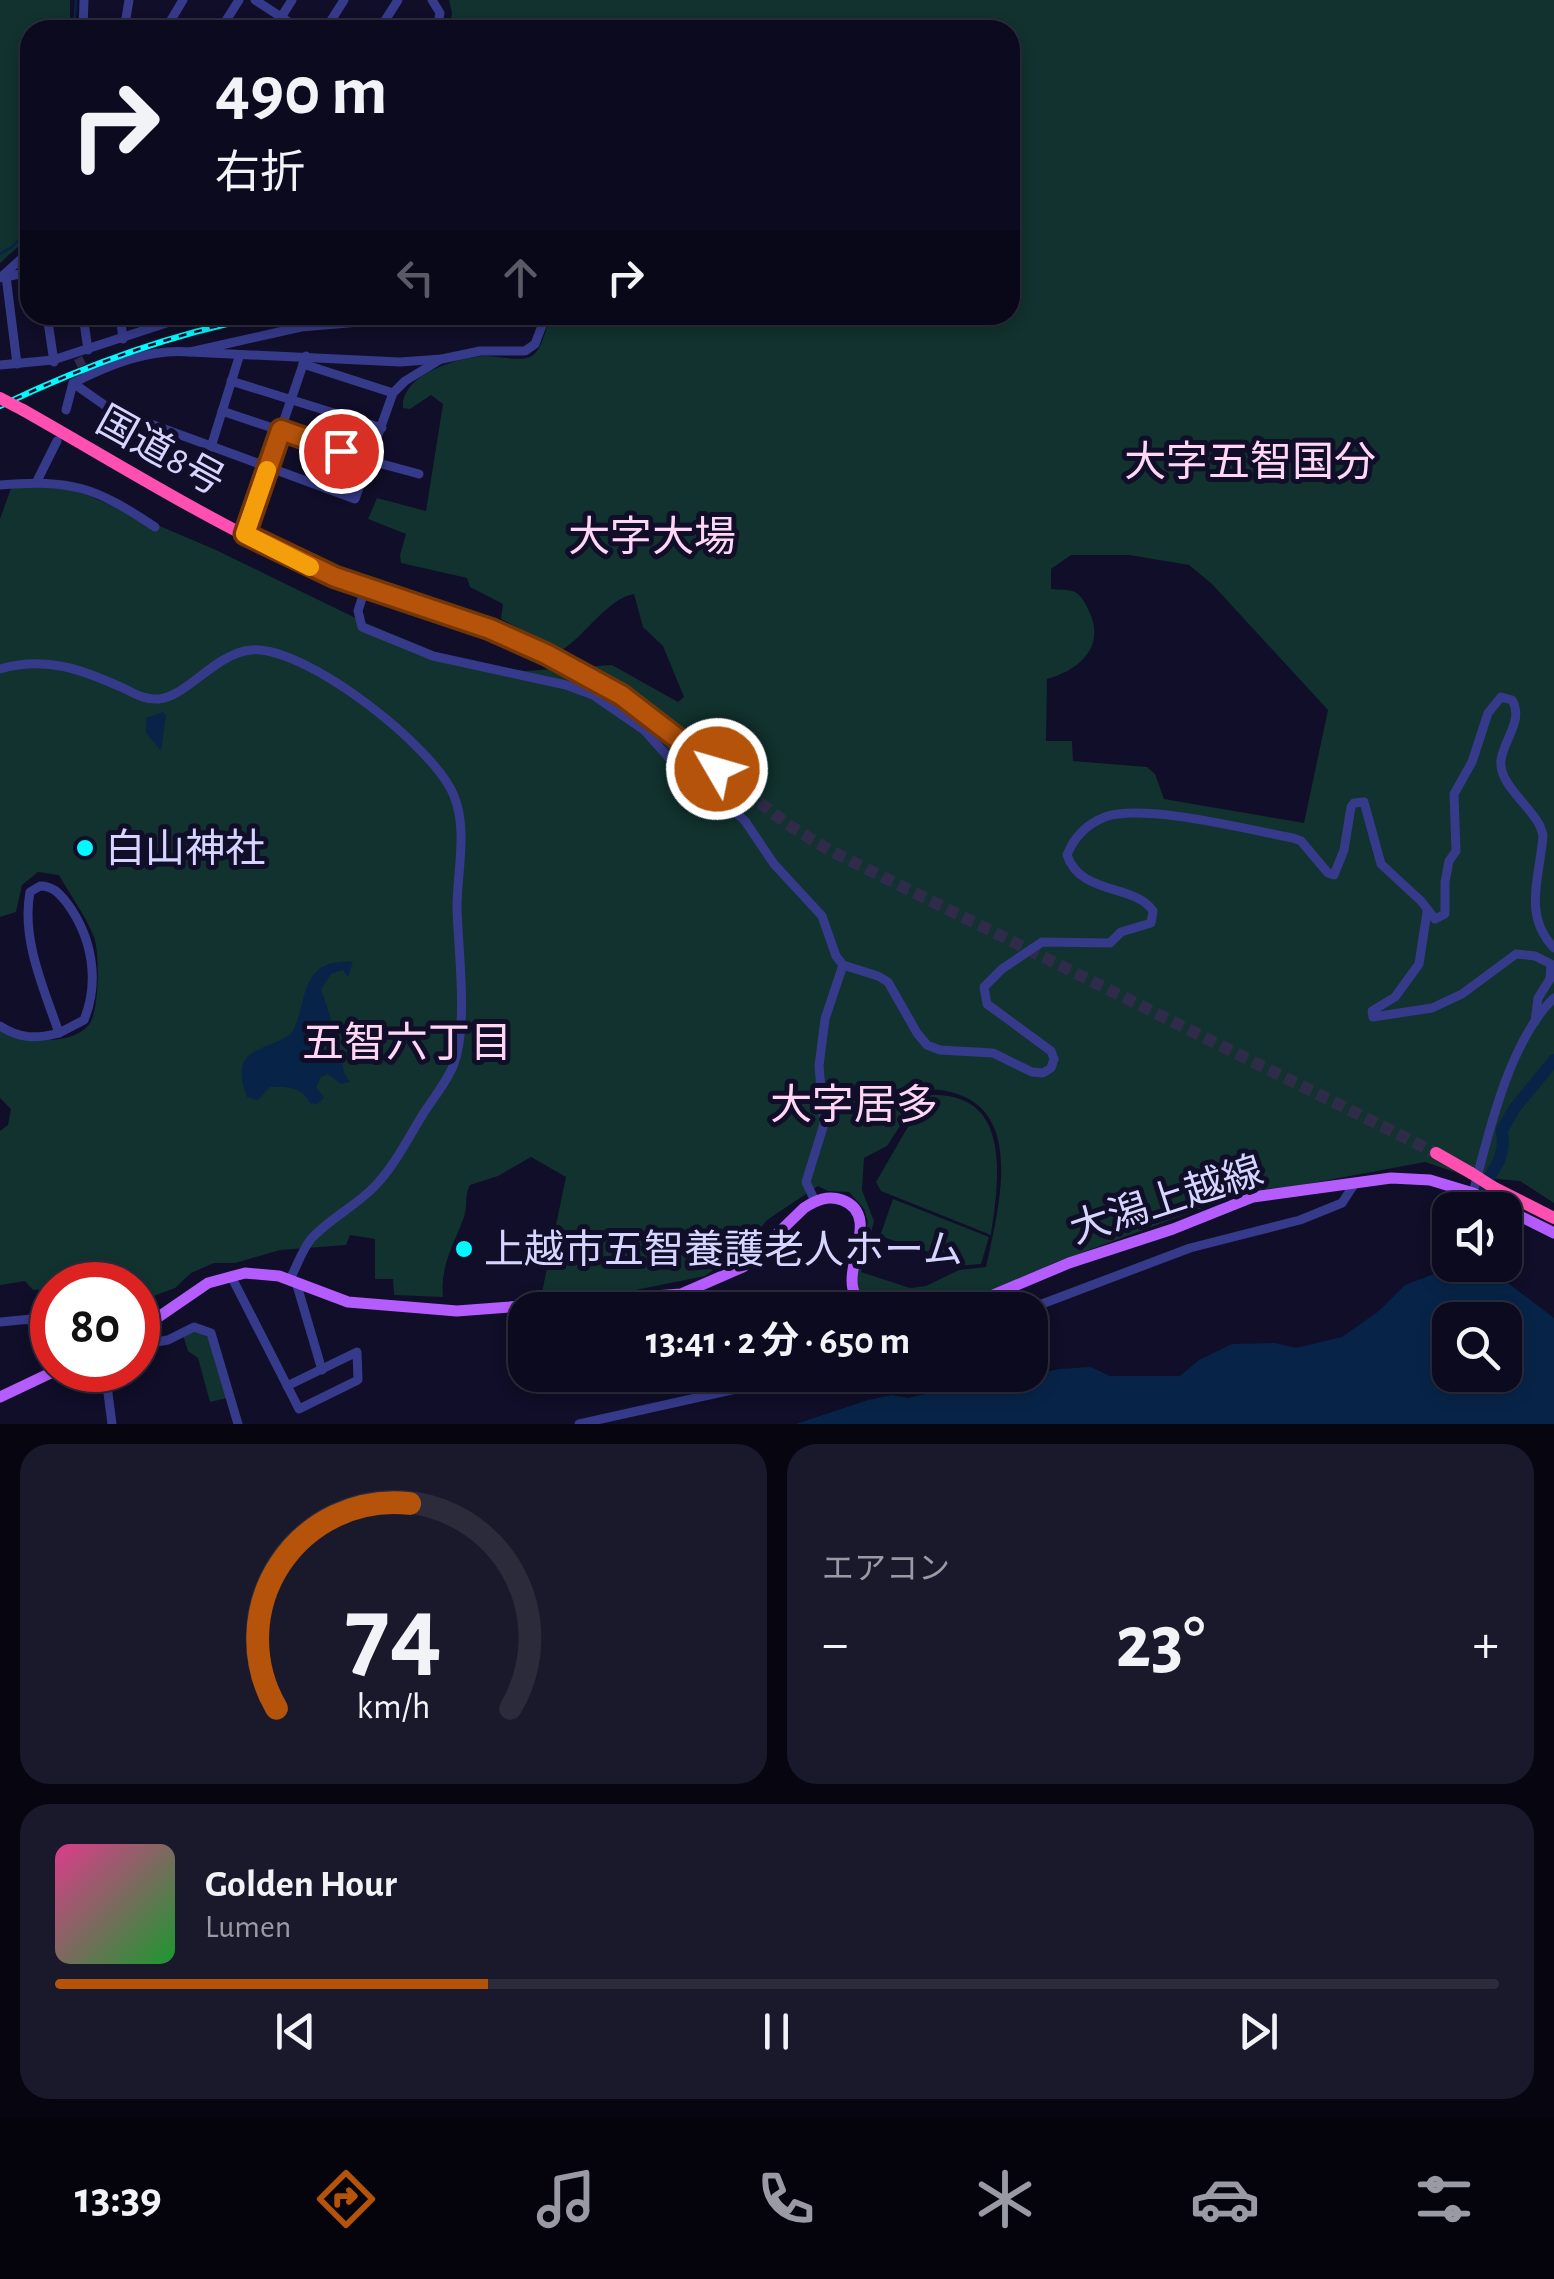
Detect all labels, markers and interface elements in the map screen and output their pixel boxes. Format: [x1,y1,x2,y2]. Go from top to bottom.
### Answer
text: 490 m [215,57,388,127]
icon: right [50,60,180,190]
text: 右折 [215,151,305,196]
icon: left [388,250,443,305]
icon: ahead [493,250,548,305]
icon: right [598,250,653,305]
street label: 国道8号 [90,399,231,503]
pin [299,409,384,494]
icon: arrive [314,424,369,479]
district label: 大字五智国分 [1124,440,1376,484]
district label: 大字大場 [568,515,736,559]
position arrow [665,717,769,821]
place label: 白山神社 [105,828,265,870]
marker: 白山神社 [74,837,96,859]
district label: 五智六丁目 [302,1021,512,1065]
district label: 大字居多 [770,1083,938,1127]
street label: 大潟上越線 [1065,1149,1268,1251]
map controls [1432,1192,1522,1392]
button: sound [1432,1192,1522,1282]
place label: 上越市五智養護老人ホーム [484,1229,963,1271]
marker: 上越市五智養護老人ホーム [453,1238,475,1260]
speed limit sign: 80 [30,1262,160,1392]
button: search [1432,1302,1522,1392]
text: 13:41 · 2 分 · 650 m [646,1323,910,1361]
text: エアコン [822,1553,950,1585]
text: 74 [345,1583,442,1687]
text: 23° [1116,1606,1205,1681]
text: − [822,1617,848,1672]
text: + [1473,1617,1499,1672]
text: km/h [357,1689,430,1725]
text: Golden Hour [205,1866,397,1904]
text: Lumen [205,1911,291,1943]
icon: previous [268,2004,323,2059]
icon: pause [749,2004,804,2059]
icon: next [1231,2004,1286,2059]
icon: directions [311,2164,381,2234]
icon: music [531,2164,601,2234]
icon: phone [751,2164,821,2234]
icon: climate [970,2164,1040,2234]
icon: car [1190,2164,1260,2234]
icon: filters [1409,2164,1479,2234]
text: 13:39 [75,2176,162,2221]

